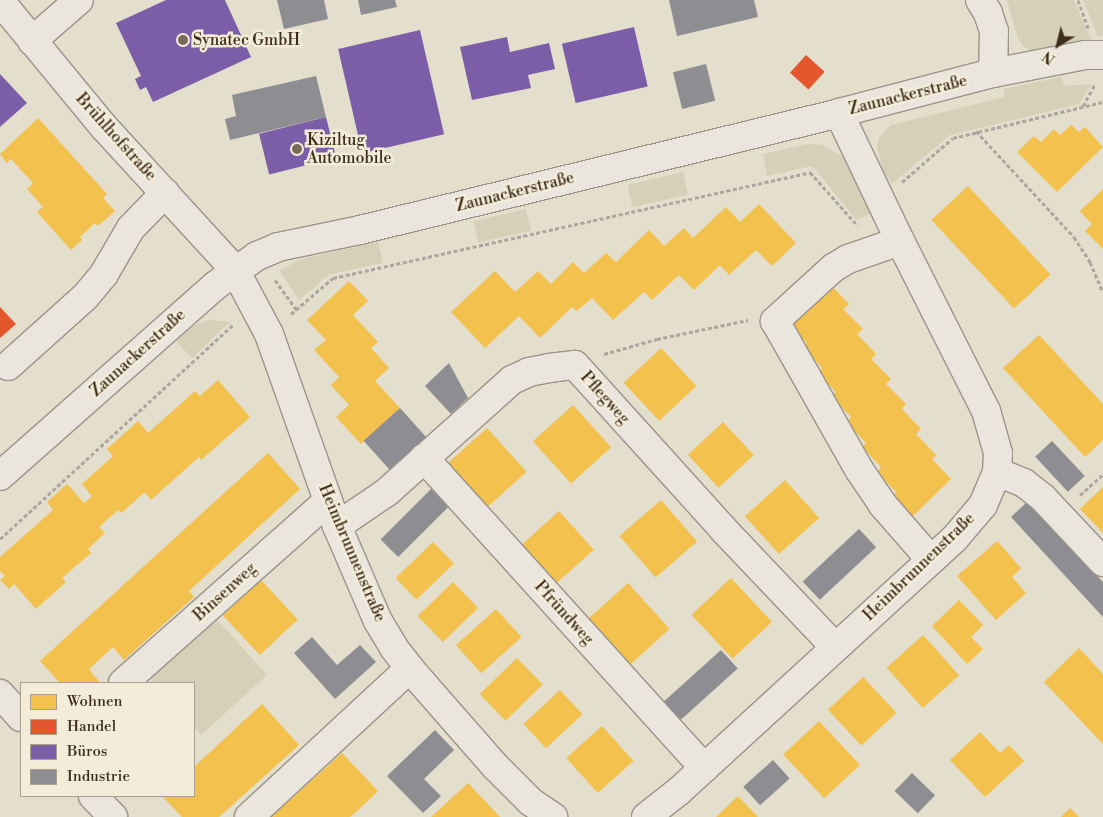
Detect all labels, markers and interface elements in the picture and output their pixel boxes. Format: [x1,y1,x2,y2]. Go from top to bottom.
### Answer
north arrow [1033,20,1083,70]
place label: Synatec GmbH [193,30,300,50]
marker: Synatec GmbH [177,34,189,46]
text: N [1039,47,1059,68]
street label: Zaunackerstraße [847,71,969,119]
street label: Brühlhofstraße [72,89,160,185]
place label: Kiziltug Automobile [307,130,392,168]
marker: Kiziltug Automobile [291,143,303,155]
street label: Zaunackerstraße [454,168,576,216]
street label: Zaunackerstraße [86,305,190,401]
street label: Pflegweg [576,368,634,428]
street label: Heimbrunnenstraße [314,481,390,625]
street label: Heimbrunnenstraße [859,509,979,625]
street label: Binsenweg [190,559,260,625]
street label: Pfründweg [530,577,598,649]
legend [20,682,195,797]
text: Wohnen [67,692,122,711]
text: Handel [67,717,116,736]
text: Büros [67,742,107,761]
text: Industrie [67,767,130,786]

